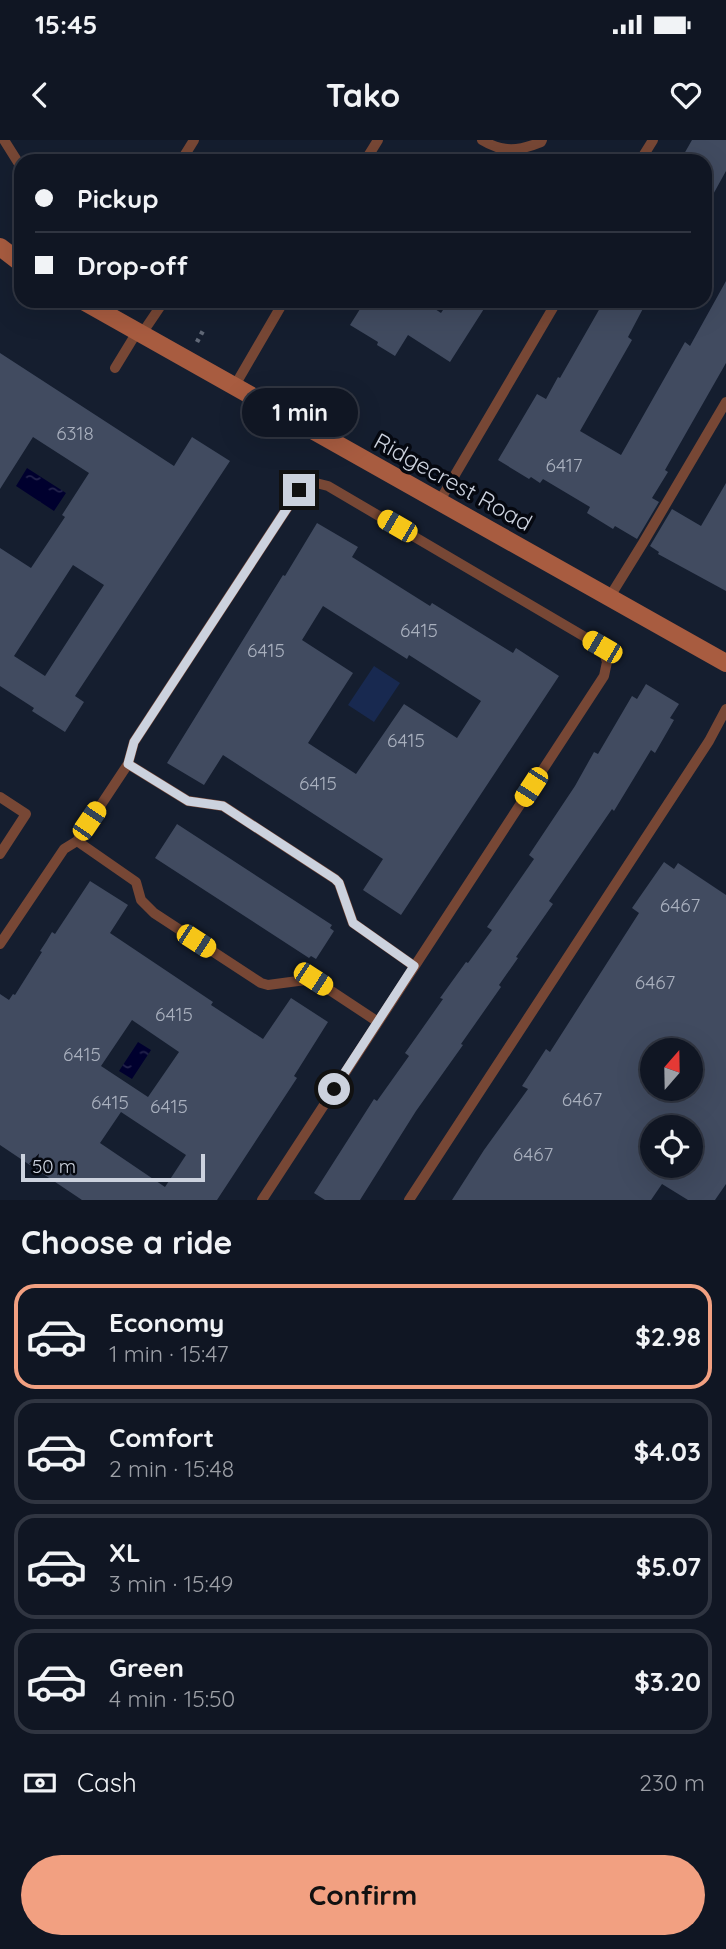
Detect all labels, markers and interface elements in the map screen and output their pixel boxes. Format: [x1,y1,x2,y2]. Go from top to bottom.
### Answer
text: 15:45 [35,8,97,41]
text: Tako [326,75,400,115]
icon: back [21,76,59,114]
icon: heart [667,76,705,114]
text: Pickup [77,182,159,215]
text: Drop-off [77,249,188,282]
callout: 1 min [241,388,357,438]
text: 1 min [272,398,328,427]
house number: 6318 [56,421,94,445]
street label: Ridgecrest Road [369,426,537,537]
house number: 6417 [545,453,583,477]
route end [283,474,315,506]
car [374,506,421,546]
house number: 6415 [400,618,438,642]
car [579,627,626,667]
house number: 6415 [247,638,285,662]
house number: 6415 [387,728,425,752]
car [511,764,552,810]
house number: 6415 [299,771,337,795]
car [69,798,110,844]
house number: 6467 [660,893,700,917]
car [173,921,220,961]
car [290,959,337,999]
house number: 6467 [635,970,675,994]
house number: 6415 [155,1002,193,1026]
north arrow [640,1038,704,1101]
map controls [640,1038,703,1178]
house number: 6415 [63,1042,101,1066]
route start [318,1073,350,1105]
house number: 6467 [562,1087,602,1111]
house number: 6415 [91,1090,129,1114]
house number: 6415 [150,1094,188,1118]
button: locate [640,1115,703,1178]
house number: 6467 [513,1142,553,1166]
scale bar [21,1151,205,1183]
text: 50 m [32,1154,76,1178]
text: Choose a ride [21,1222,233,1262]
icon: car [25,1305,88,1368]
text: Economy [109,1306,224,1339]
text: $2.98 [635,1320,701,1353]
text: 1 min · 15:47 [109,1339,229,1368]
icon: car [25,1420,88,1483]
text: Comfort [109,1421,214,1454]
text: $4.03 [634,1435,701,1468]
text: 2 min · 15:48 [109,1454,234,1483]
icon: car [25,1535,88,1598]
text: XL [109,1536,141,1569]
text: $5.07 [636,1550,701,1583]
text: 3 min · 15:49 [109,1569,233,1598]
icon: car [25,1650,88,1713]
text: Green [109,1651,184,1684]
text: $3.20 [634,1665,701,1698]
text: 4 min · 15:50 [109,1684,235,1713]
icon: cash [21,1764,59,1802]
text: Cash [77,1766,137,1799]
text: 230 m [639,1768,705,1797]
button: Confirm [21,1855,705,1935]

